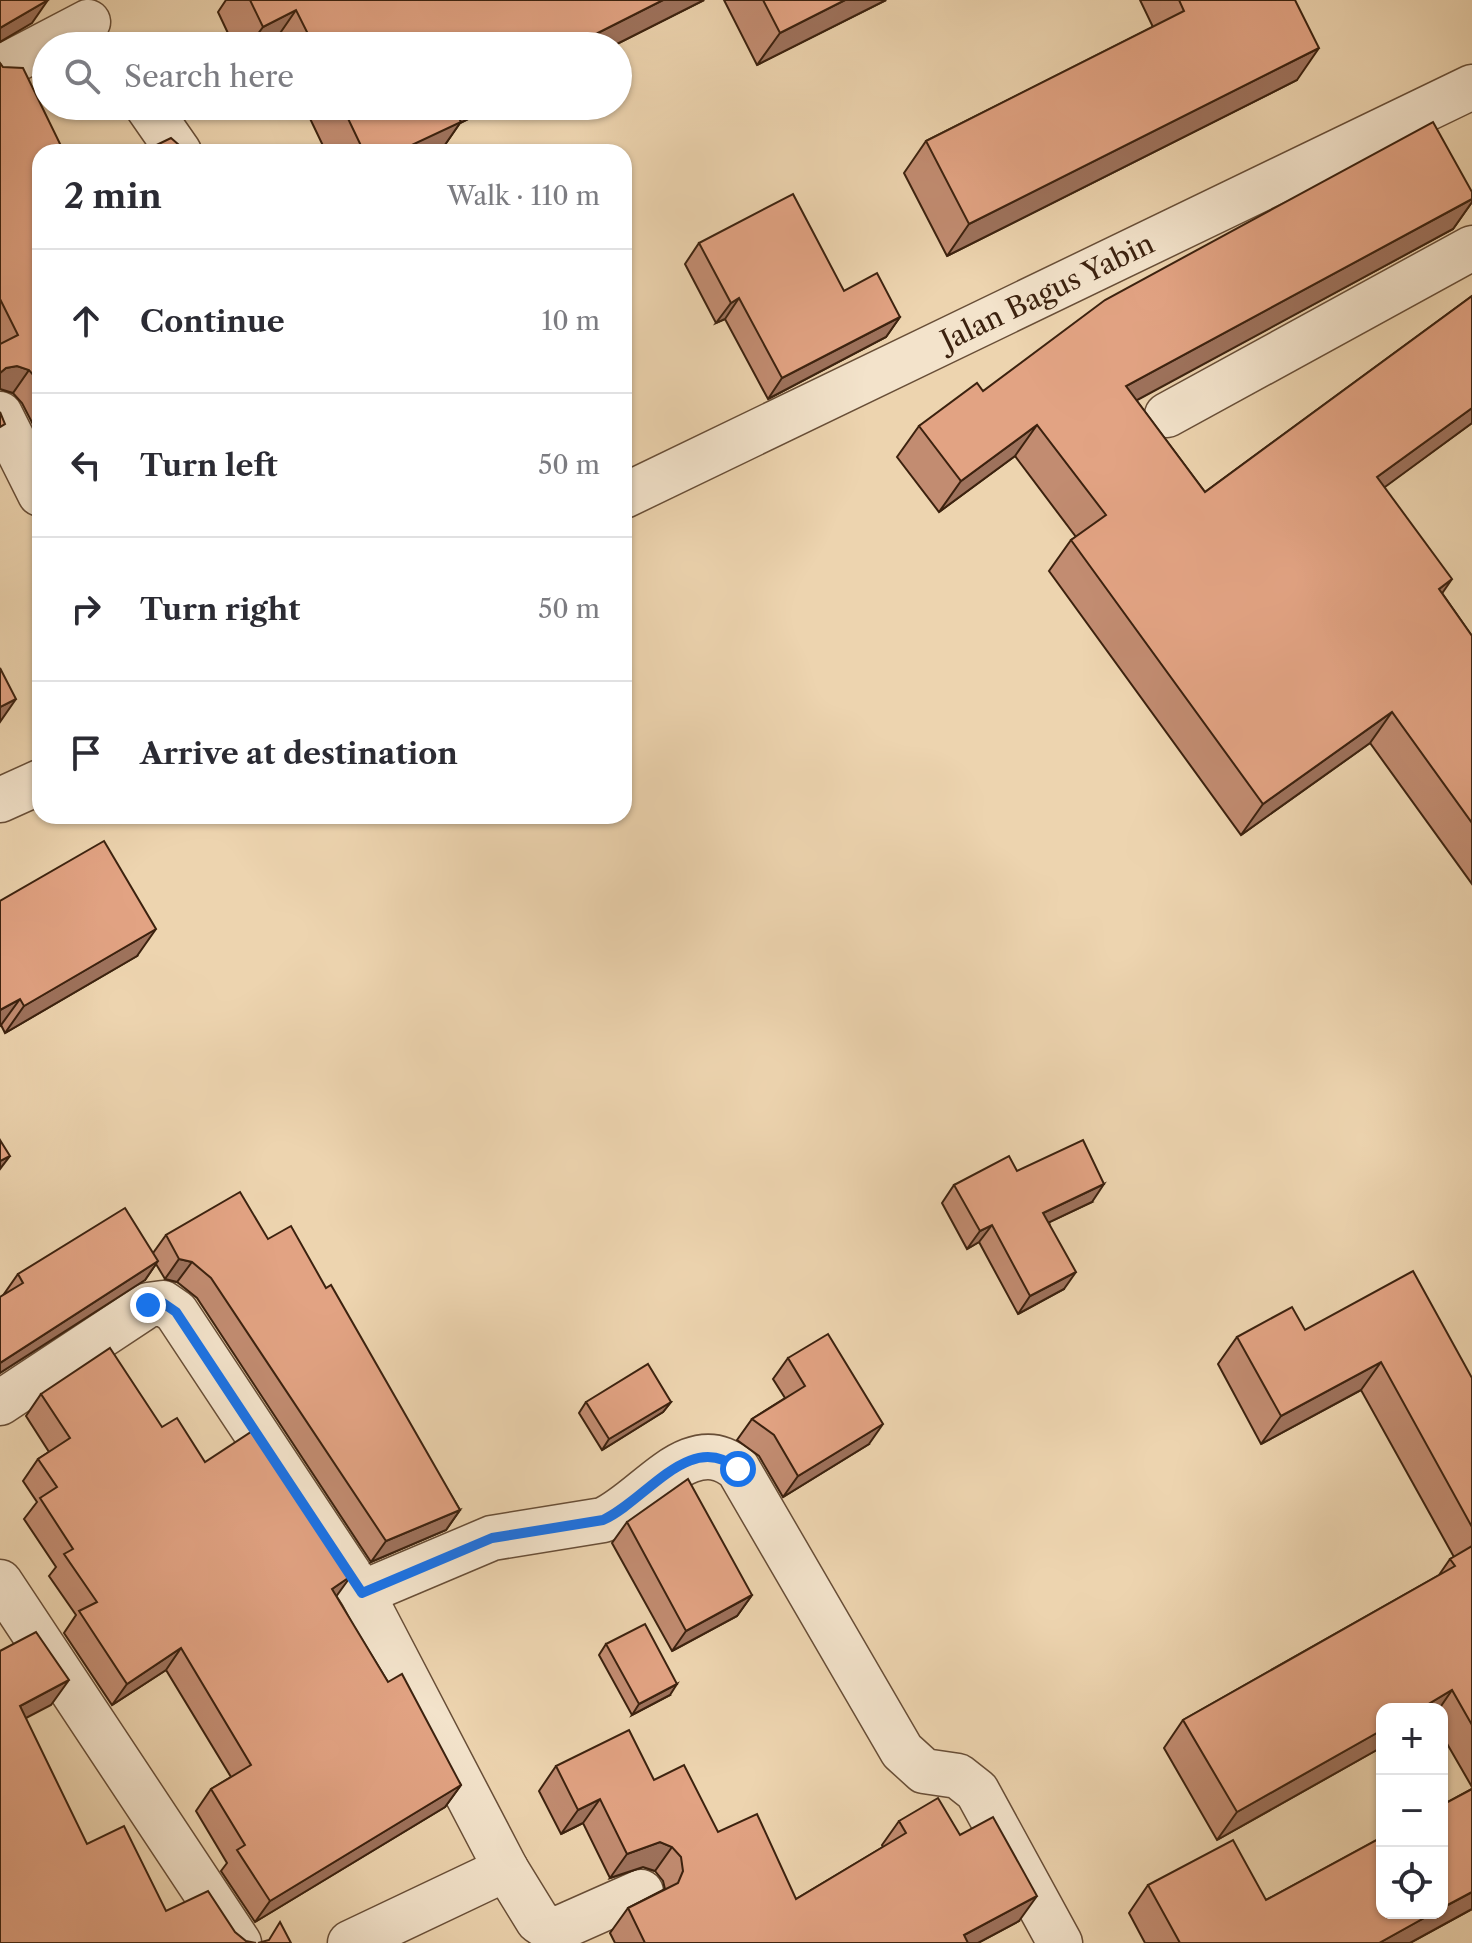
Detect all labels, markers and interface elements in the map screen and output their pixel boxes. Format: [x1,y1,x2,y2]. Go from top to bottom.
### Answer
search box [32,32,632,120]
icon: search [60,54,104,98]
text: Search here [124,58,294,95]
text: 2 min [64,175,162,217]
text: Walk · 110 m [447,180,600,212]
street label: Jalan Bagus Yabin [932,226,1159,359]
icon: ahead [64,299,108,343]
text: Continue [140,303,285,340]
text: 10 m [541,305,600,337]
icon: left [64,443,108,487]
text: Turn left [140,447,277,484]
text: 50 m [538,449,600,481]
icon: right [64,587,108,631]
text: Turn right [140,591,300,628]
text: 50 m [538,593,600,625]
icon: arrive [64,731,108,775]
text: Arrive at destination [140,735,458,772]
route end [130,1287,166,1323]
route start [720,1451,756,1487]
map controls [1376,1703,1448,1919]
button: + [1376,1703,1448,1775]
button: − [1376,1775,1448,1847]
button: locate [1376,1847,1448,1919]

